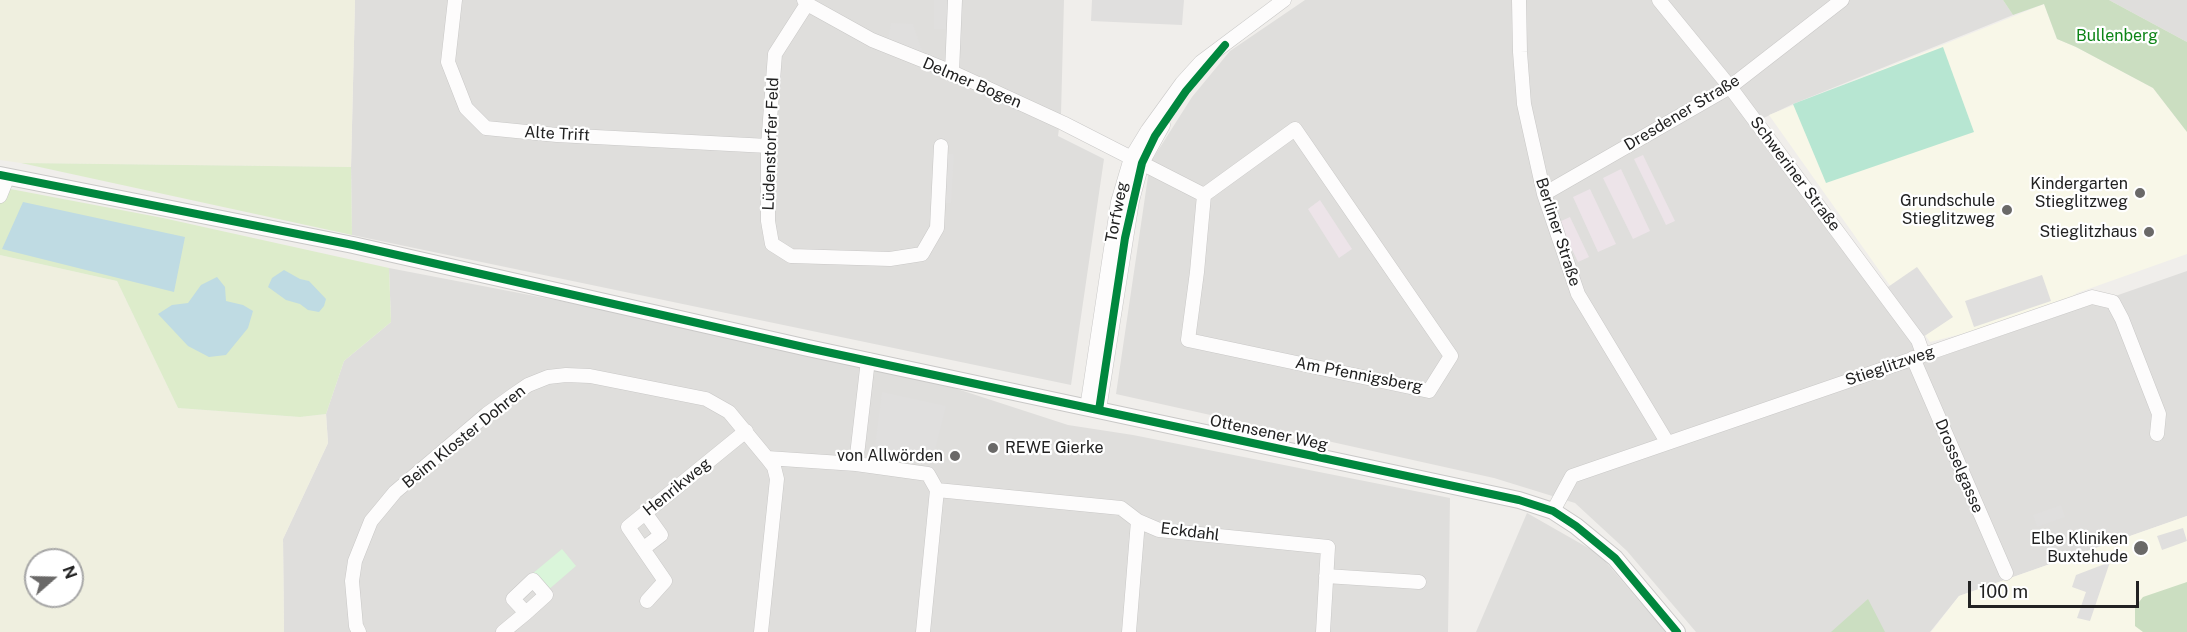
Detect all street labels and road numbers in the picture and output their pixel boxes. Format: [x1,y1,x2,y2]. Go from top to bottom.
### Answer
street label: Delmer Bogen [920,54,1024,112]
street label: Dresdener Straße [1621,71,1743,155]
street label: Lüdenstorfer Feld [759,77,783,211]
street label: Schweriner Straße [1746,113,1844,235]
street label: Alte Trift [524,123,590,145]
street label: Berliner Straße [1531,175,1585,289]
street label: Torfweg [1102,180,1132,244]
street label: Stieglitzweg [1843,342,1937,390]
street label: Am Pfennigsberg [1294,353,1424,397]
street label: Beim Kloster Dohren [399,381,529,493]
street label: Ottensener Weg [1208,411,1330,455]
street label: Drosselgasse [1931,416,1987,516]
street label: Henrikweg [639,454,715,520]
street label: Eckdahl [1159,519,1221,545]

